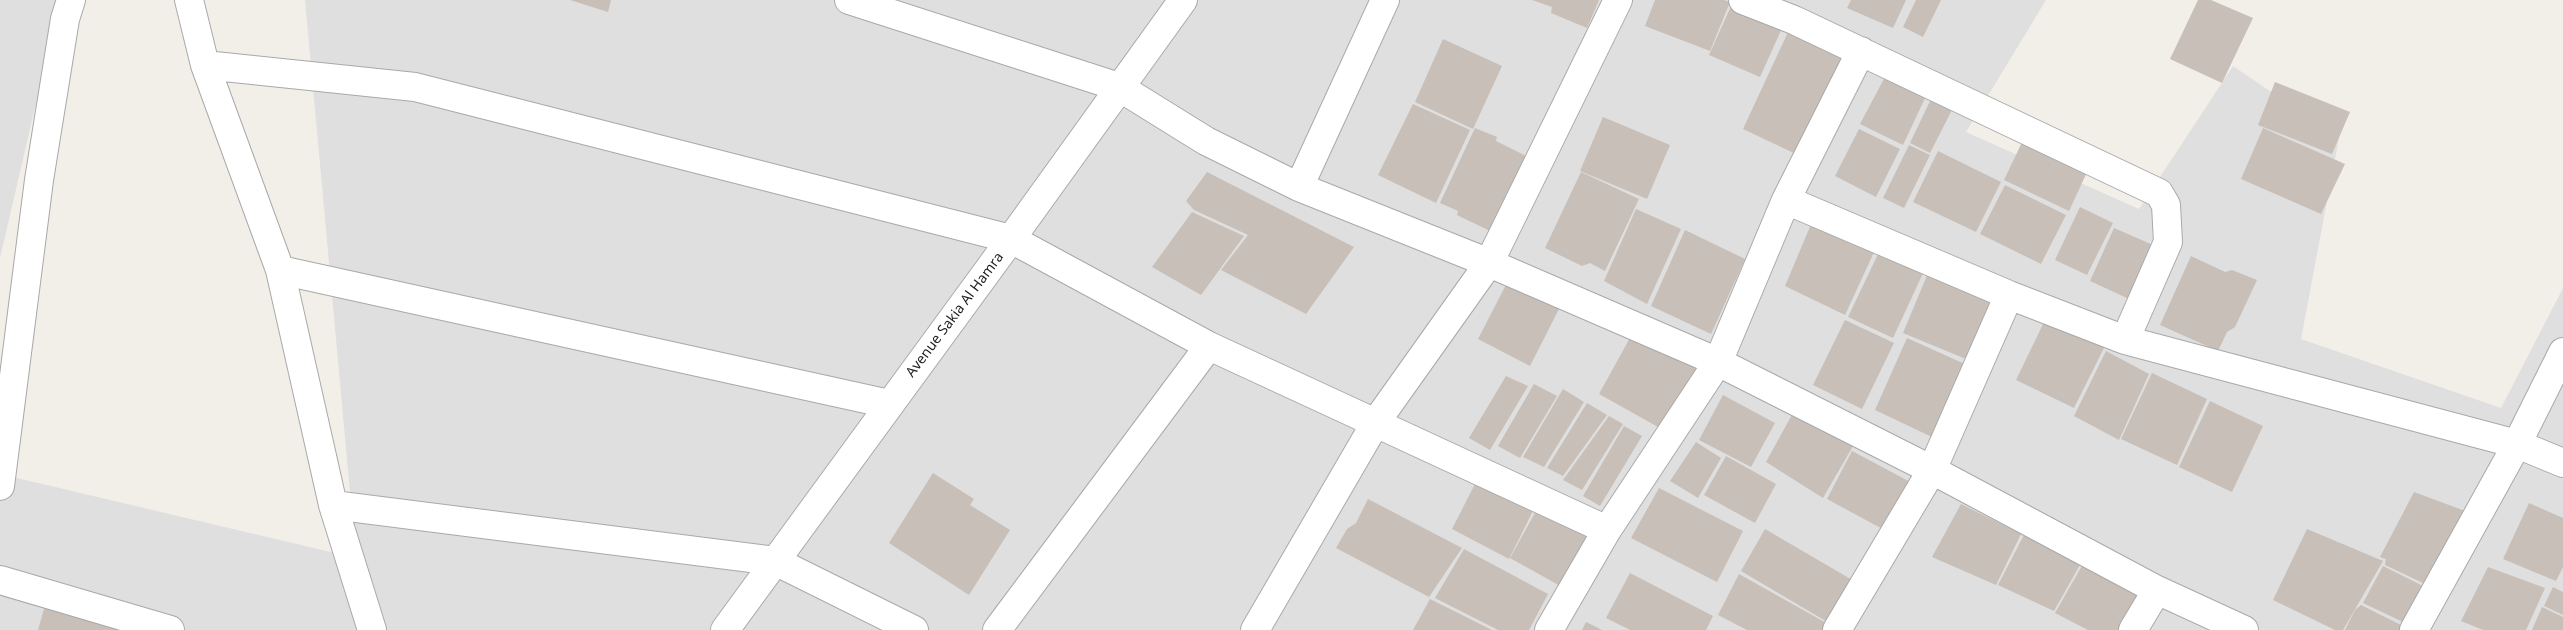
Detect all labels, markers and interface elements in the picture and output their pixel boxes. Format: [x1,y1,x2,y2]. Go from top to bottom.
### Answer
street label: Avenue Sakia Al Hamra [903,249,1007,381]

